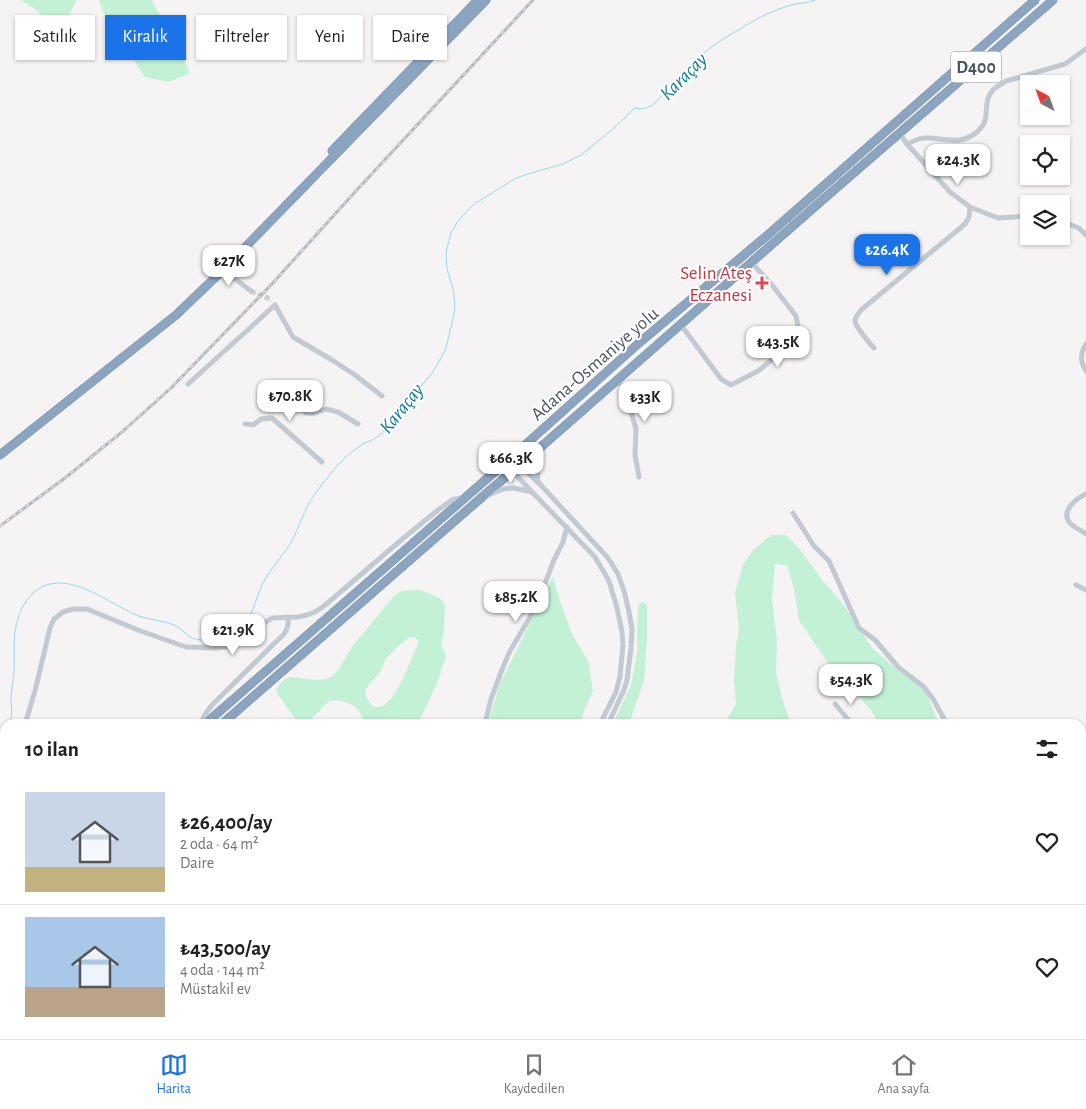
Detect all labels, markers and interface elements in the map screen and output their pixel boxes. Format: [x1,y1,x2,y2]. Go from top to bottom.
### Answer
chip: Satılık [15,15,95,60]
chip: Kiralık [105,15,186,60]
chip: Filtreler [196,15,287,60]
chip: Yeni [297,15,363,60]
chip: Daire [373,15,447,60]
water label: Karaçay [656,49,712,104]
road number: D400 [951,52,1001,82]
north arrow [1020,75,1070,125]
map controls [1020,75,1070,245]
button: locate [1020,135,1070,185]
pin: ₺24.3K [917,144,999,186]
text: ₺24.3K [936,152,980,168]
button: layers [1020,195,1070,245]
pin: ₺26.4K [846,234,928,276]
text: ₺26.4K [865,242,909,258]
pin: ₺27K [199,244,259,287]
text: ₺27K [213,253,245,269]
place label: Selin Ateş Eczanesi [680,264,752,305]
marker: Selin Ateş Eczanesi [756,277,768,289]
street label: Adana-Osmaniye yolu [528,304,663,424]
pin: ₺43.5K [737,326,819,368]
text: ₺43.5K [757,334,799,350]
water label: Karaçay [376,379,428,437]
pin: ₺70.8K [249,380,331,422]
pin: ₺33K [615,380,675,423]
text: ₺70.8K [268,388,312,404]
text: ₺33K [630,389,660,405]
pin: ₺66.3K [470,442,552,484]
text: ₺66.3K [490,450,532,466]
pin: ₺85.2K [475,580,557,623]
text: ₺85.2K [495,589,537,605]
pin: ₺21.9K [192,614,274,656]
text: ₺21.9K [212,622,254,638]
pin: ₺54.3K [810,664,892,706]
text: ₺54.3K [830,672,872,688]
icon: filters [1033,735,1061,763]
text: 10 ilan [25,739,79,760]
icon: home [65,812,125,872]
text: ₺26,400/ay [180,812,272,833]
icon: heart [1033,828,1061,856]
text: 2 oda · 64 m² [180,836,259,852]
text: Daire [180,855,214,871]
icon: home [65,937,125,997]
text: ₺43,500/ay [180,938,271,959]
icon: heart [1033,953,1061,981]
text: 4 oda · 144 m² [180,962,265,978]
text: Müstakil ev [180,981,251,997]
tab: Harita [156,1051,191,1098]
tab: Kaydedilen [504,1051,565,1098]
tab: Ana sayfa [878,1051,930,1098]

